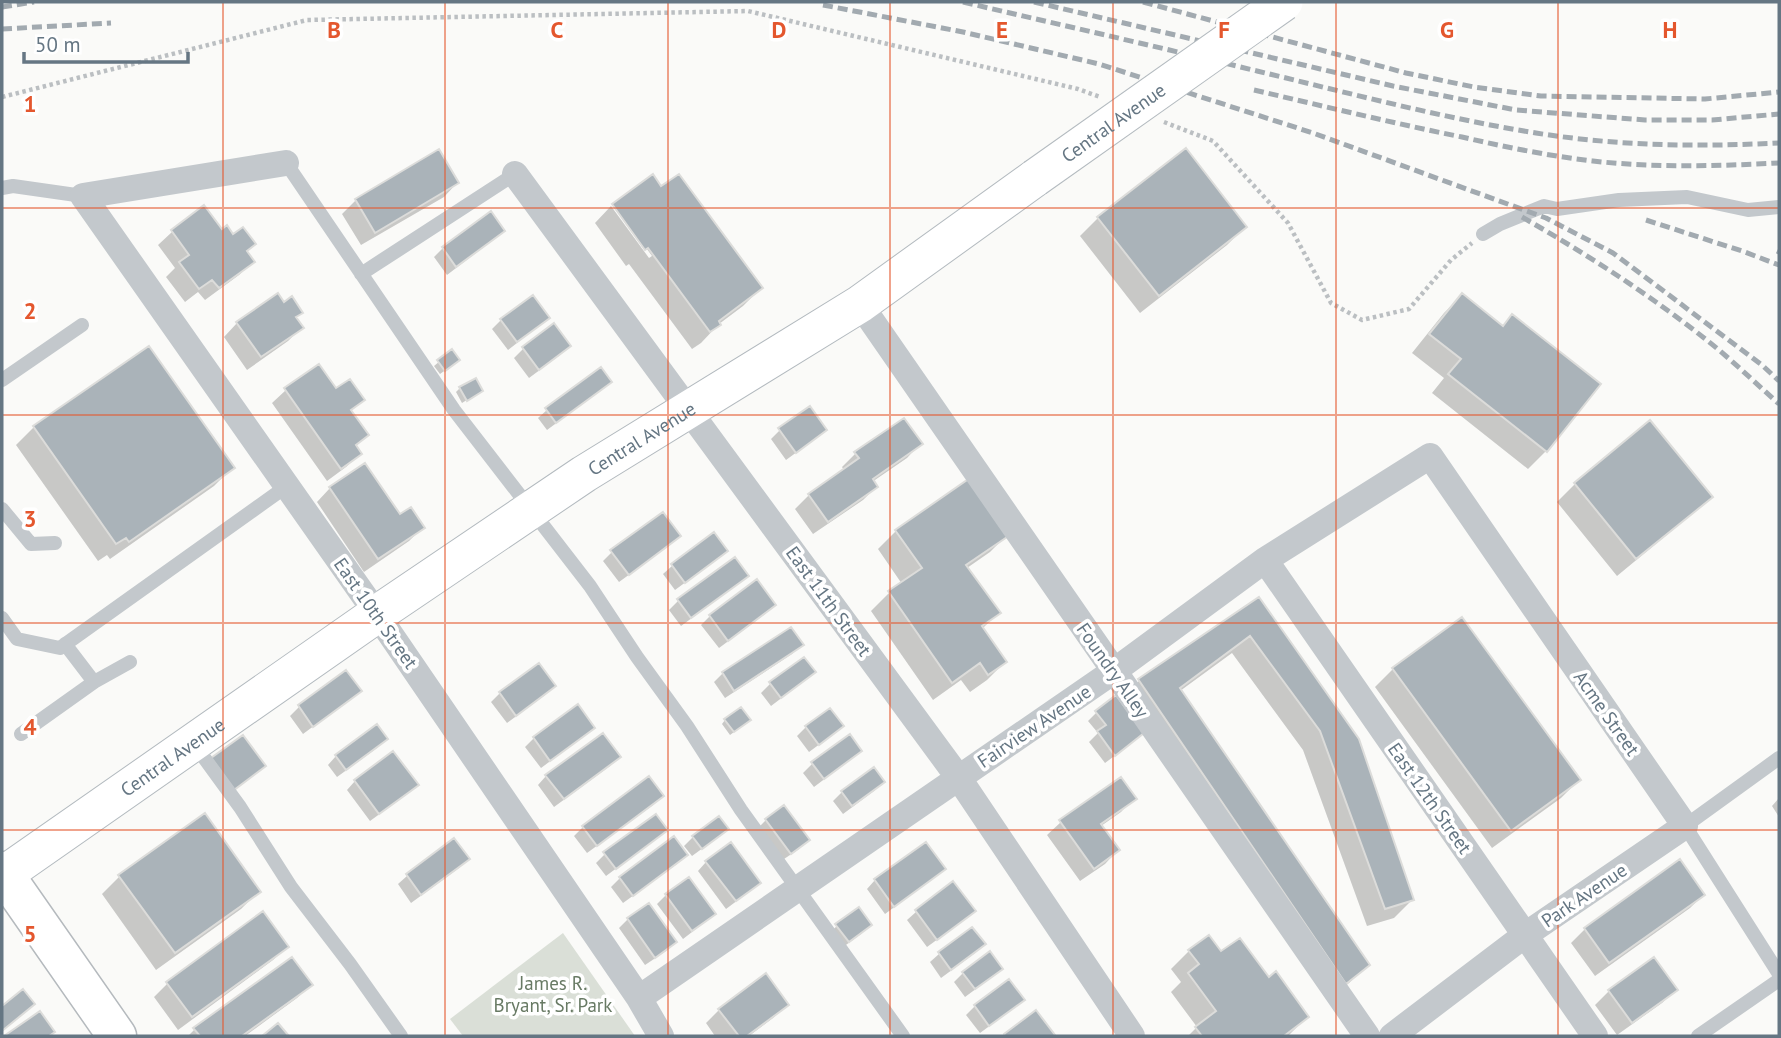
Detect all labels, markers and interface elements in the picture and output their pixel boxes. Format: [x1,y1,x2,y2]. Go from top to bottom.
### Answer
text: B [327,15,341,44]
text: C [551,15,564,44]
text: D [772,15,786,44]
text: E [996,15,1008,44]
text: F [1218,15,1230,44]
text: G [1440,15,1454,44]
text: H [1663,15,1677,44]
scale bar [24,21,189,65]
text: 50 m [35,31,81,58]
street label: Central Avenue [1057,78,1170,168]
text: 1 [23,89,37,118]
text: 2 [23,296,37,325]
street label: Central Avenue [583,396,700,481]
text: 3 [23,504,37,533]
street label: East 11th Street [781,541,877,661]
street label: East 10th Street [329,553,424,674]
street label: Foundry Alley [1072,618,1155,722]
street label: Acme Street [1569,666,1645,761]
street label: Fairview Avenue [973,679,1095,773]
text: 4 [23,712,37,741]
street label: Central Avenue [116,712,229,802]
street label: East 12th Street [1383,738,1478,859]
street label: Park Avenue [1537,858,1631,932]
text: 5 [23,919,37,948]
park label: James R. Bryant, Sr. Park [494,971,612,1017]

